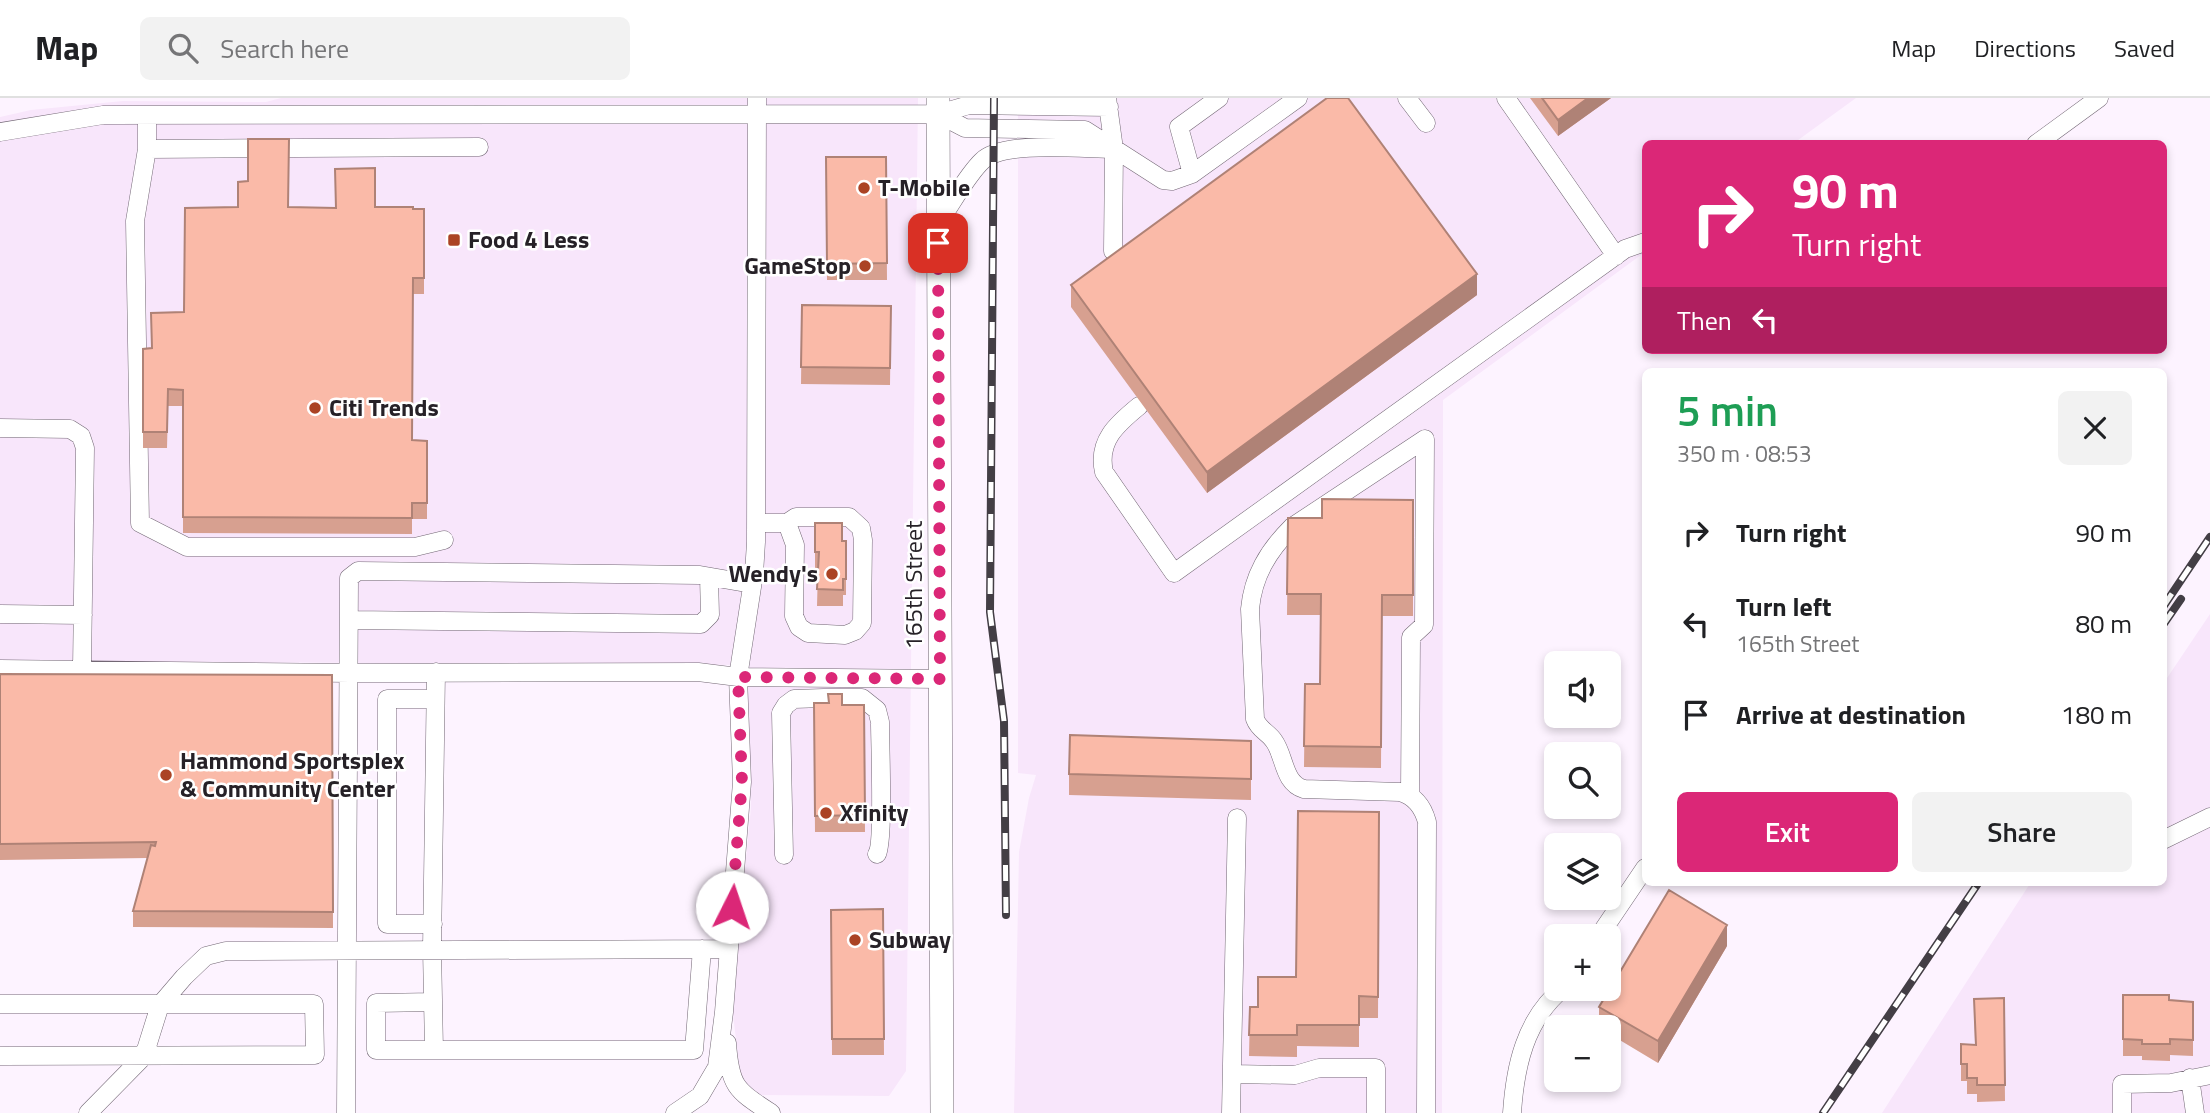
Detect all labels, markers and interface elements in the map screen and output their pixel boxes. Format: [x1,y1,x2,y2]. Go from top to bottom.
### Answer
search box [140,17,630,80]
text: Map [35,23,98,73]
icon: search [164,29,202,67]
text: Search here [220,29,349,68]
text: Map [1891,30,1936,66]
text: Directions [1974,30,2076,66]
text: Saved [2114,30,2175,66]
text: 90 m [1792,152,1899,227]
icon: right [1677,168,1768,259]
place label: T-Mobile [878,169,970,205]
marker: T-Mobile [856,180,872,196]
pin [908,213,968,273]
text: Turn right [1792,220,1921,268]
place label: Food 4 Less [468,221,589,257]
icon: arrive [919,224,957,262]
marker: Food 4 Less [446,232,462,248]
place label: GameStop [744,247,851,283]
marker: GameStop [857,258,873,274]
text: Then [1677,301,1732,340]
icon: left [1746,301,1784,339]
text: 5 min [1677,378,1778,442]
place label: Citi Trends [329,389,439,425]
button: close [2058,391,2132,465]
marker: Citi Trends [307,400,323,416]
text: 350 m · 08:53 [1677,436,1812,471]
text: Turn right [1736,513,1847,552]
text: 90 m [2075,513,2132,552]
icon: right [1677,514,1715,552]
street label: 165th Street [895,520,931,649]
place label: Wendy's [728,555,818,591]
marker: Wendy's [824,566,840,582]
text: Turn left [1736,587,1831,626]
text: 80 m [2075,604,2132,643]
icon: left [1677,605,1715,643]
text: 165th Street [1736,626,1859,661]
map controls [1544,651,1621,1092]
button: sound [1544,651,1621,728]
text: Arrive at destination [1736,695,1966,734]
text: 180 m [2061,695,2132,734]
icon: arrive [1677,696,1715,734]
place label: Hammond Sportsplex & Community Center [180,742,405,806]
button: search [1544,742,1621,819]
marker: Hammond Sportsplex & Community Center [158,767,174,783]
button: Exit [1677,792,1898,872]
button: Share [1912,792,2132,872]
place label: Xfinity [840,794,908,830]
marker: Xfinity [818,805,834,821]
button: layers [1544,833,1621,910]
position arrow [695,870,769,944]
place label: Subway [869,921,951,957]
button: + [1544,924,1621,1001]
marker: Subway [847,932,863,948]
button: − [1544,1015,1621,1092]

